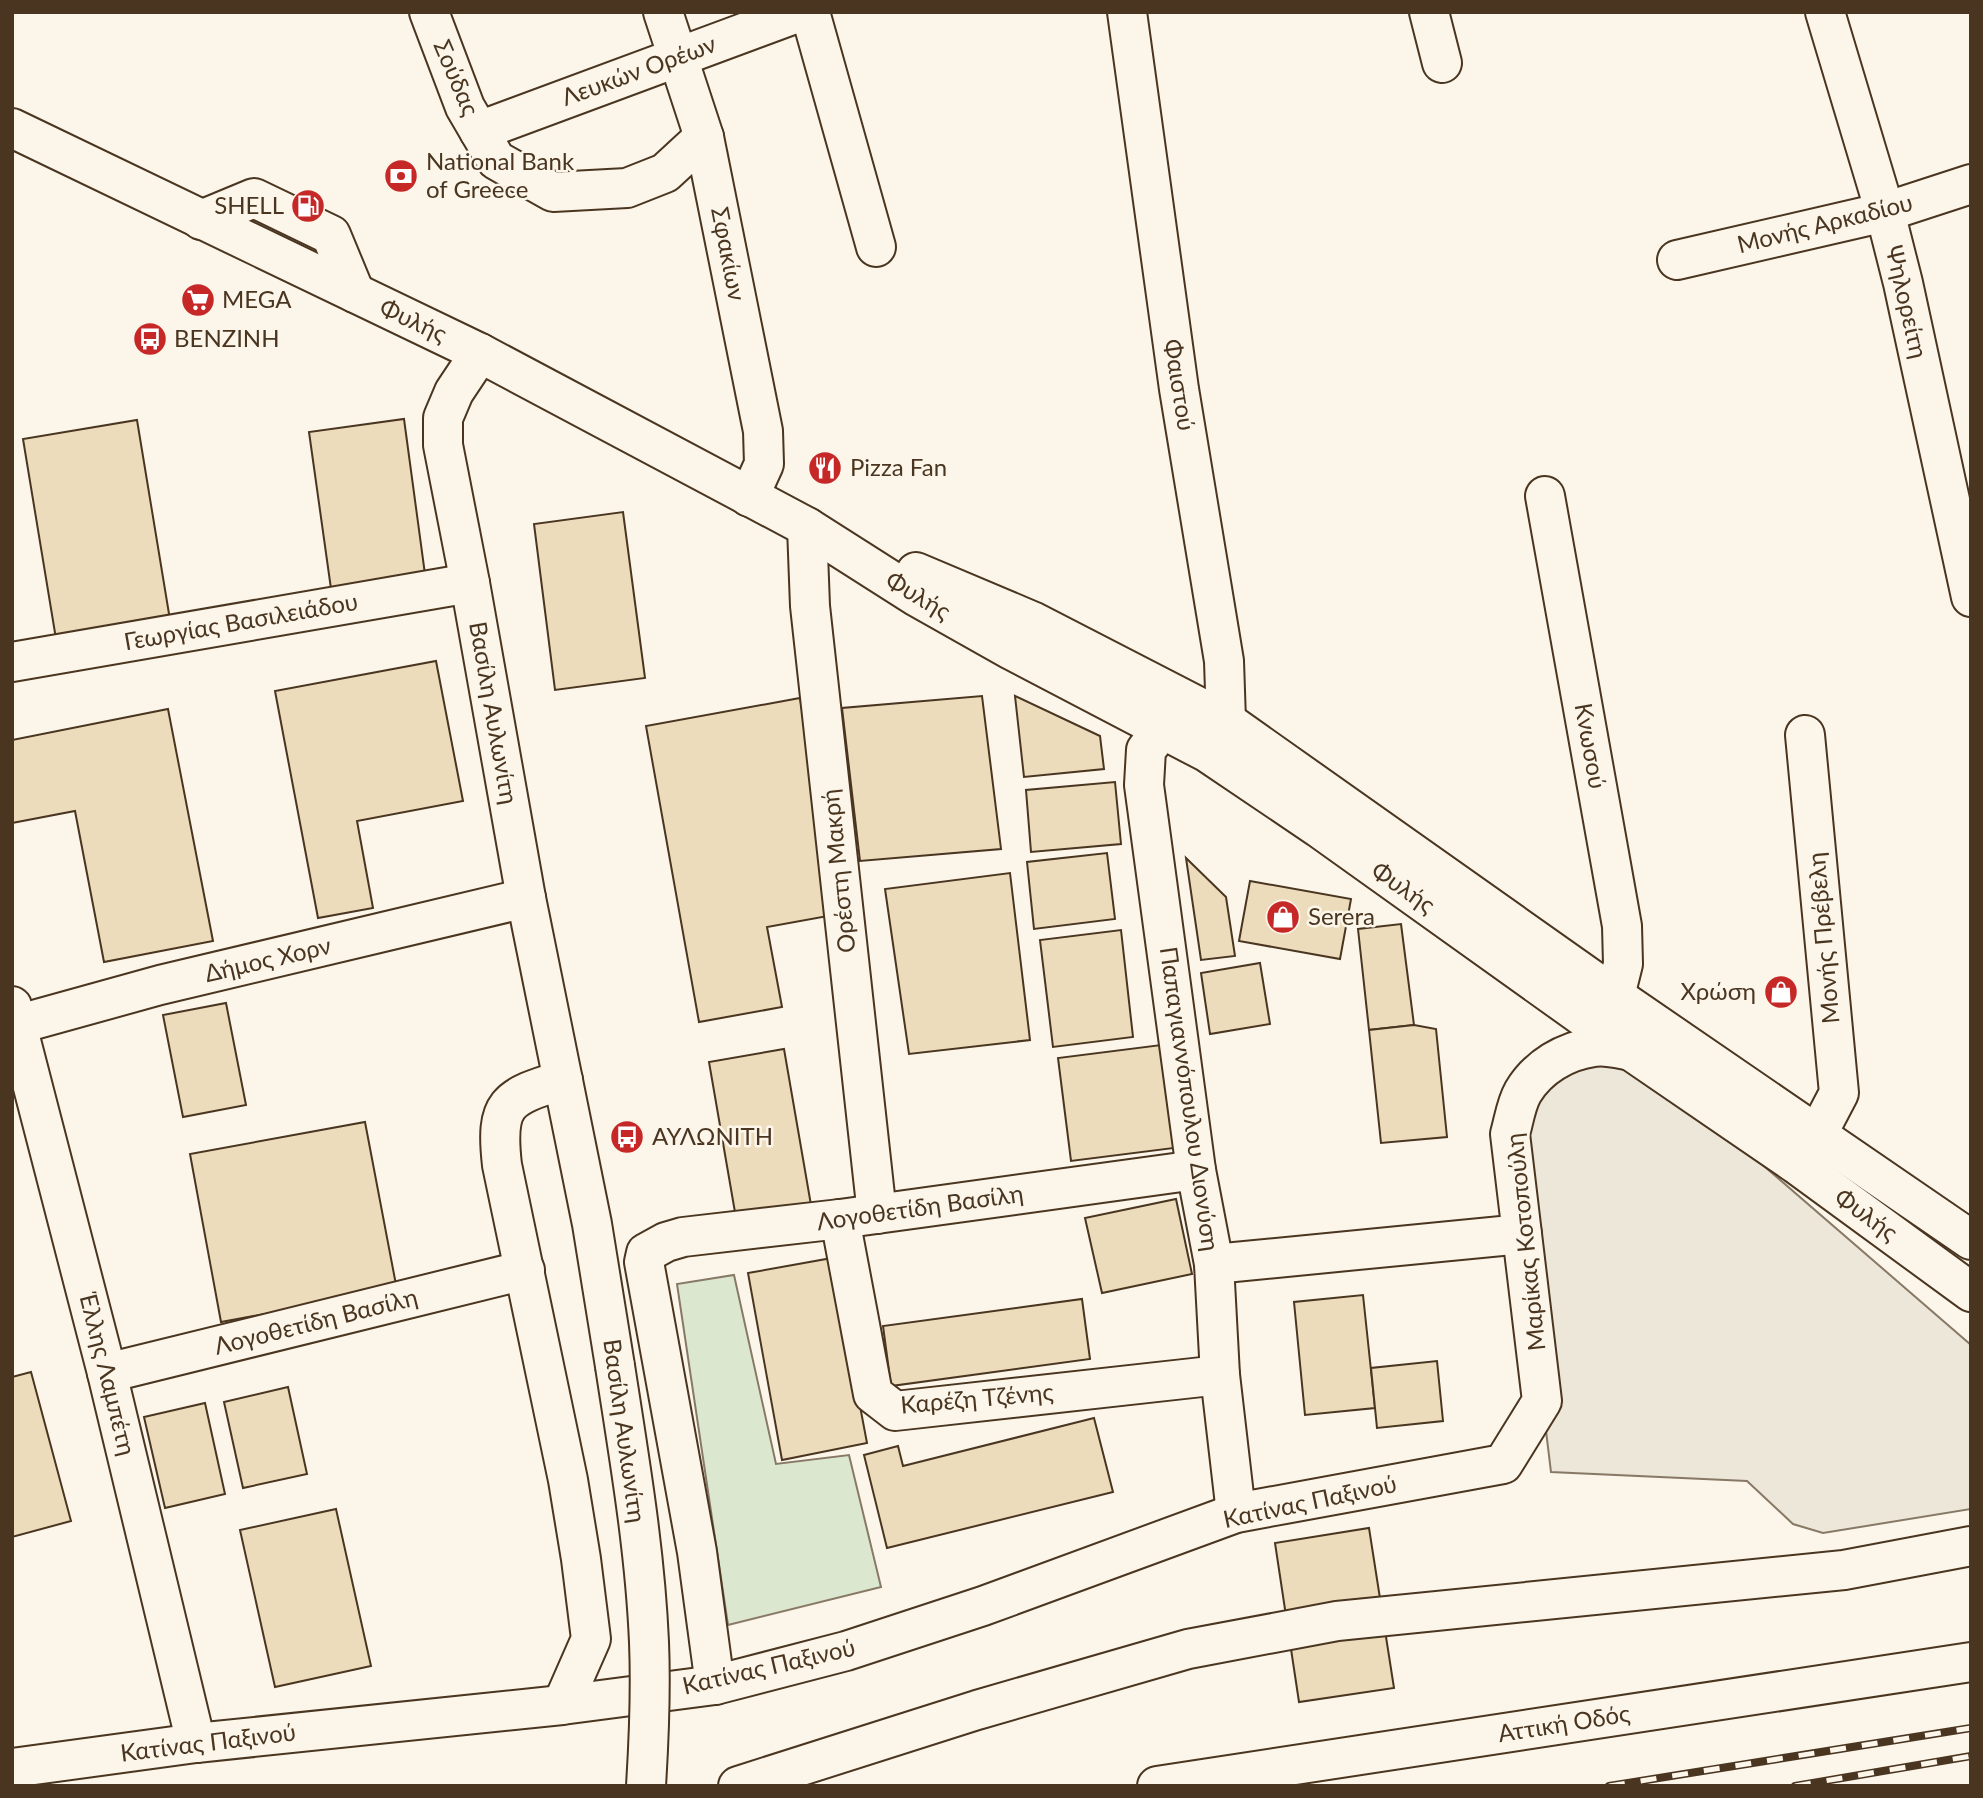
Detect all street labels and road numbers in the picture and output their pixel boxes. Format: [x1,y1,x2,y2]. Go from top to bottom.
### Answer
street label: Λευκών Ορέων [557,28,720,111]
street label: Σούδας [429,35,486,120]
street label: Μονής Αρκαδίου [1734,187,1915,258]
street label: Σφακίων [706,204,753,303]
street label: Ψηλορείτη [1880,242,1935,361]
street label: Φυλής [376,292,452,348]
street label: Φαιστού [1159,337,1202,433]
street label: Φυλής [881,564,956,625]
street label: Γεωργίας Βασιλειάδου [122,586,360,655]
street label: Βασίλη Αυλωνίτη [464,619,525,806]
street label: Κνωσού [1570,701,1613,791]
street label: Ορέστη Μακρή [814,788,861,955]
street label: Μονής Πρέβελη [1801,851,1844,1025]
street label: Φυλής [1367,855,1441,919]
street label: Δήμος Χορν [202,930,334,987]
street label: Παπαγιαννόπουλου Διονύση [1155,945,1226,1253]
street label: Μαρίκας Κοτοπούλη [1499,1132,1550,1352]
street label: Λογοθετίδη Βασίλη [815,1178,1025,1235]
street label: Φυλής [1830,1181,1904,1246]
street label: Λογοθετίδη Βασίλη [211,1281,420,1360]
street label: Έλλης Λαμπέτη [74,1289,143,1458]
street label: Βασίλη Αυλωνίτη [598,1337,653,1525]
street label: Καρέζη Τζένης [899,1376,1055,1419]
street label: Κατίνας Παξινού [1220,1468,1399,1533]
street label: Κατίνας Παξινού [679,1632,858,1700]
street label: Αττική Οδός [1496,1698,1632,1747]
street label: Κατίνας Παξινού [118,1716,297,1767]

